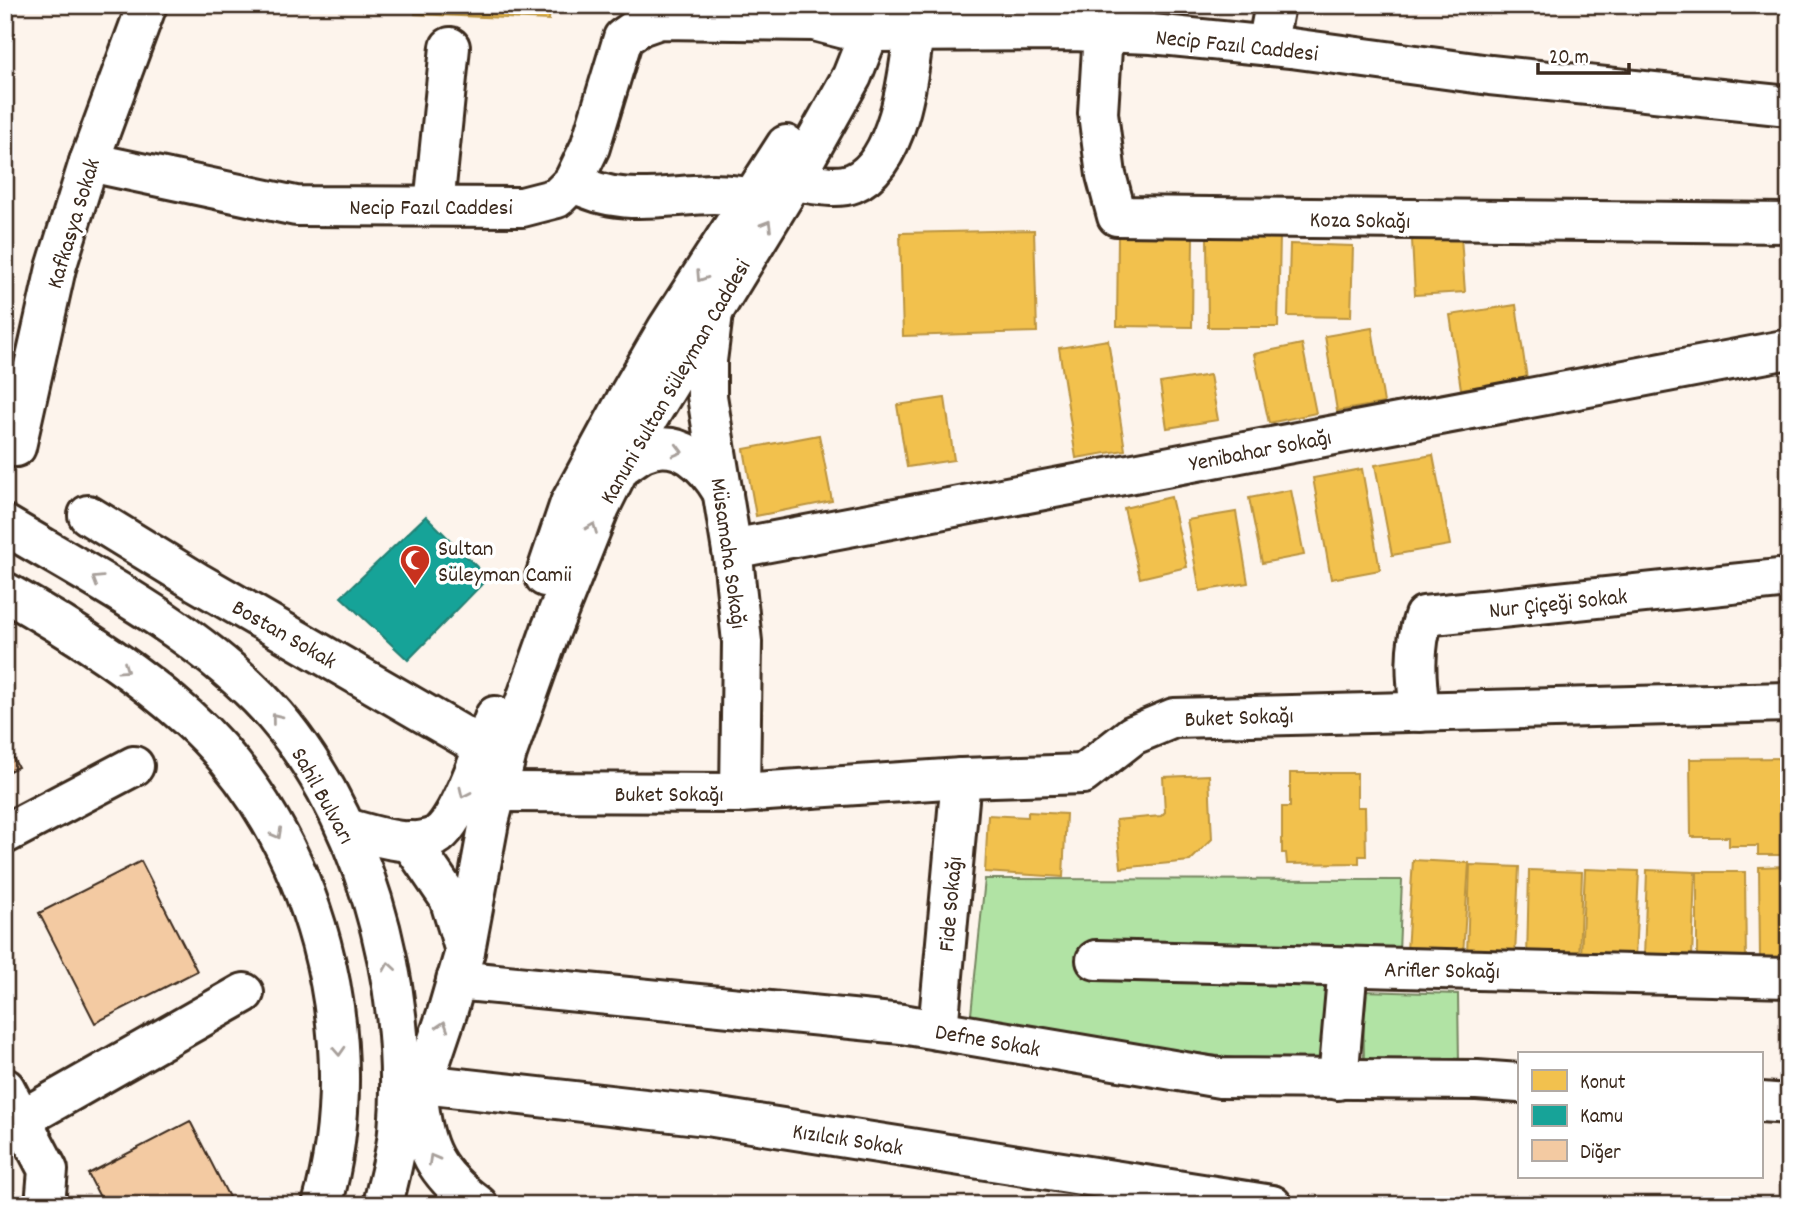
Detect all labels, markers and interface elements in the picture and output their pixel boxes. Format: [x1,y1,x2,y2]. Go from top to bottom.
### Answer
street label: Necip Fazıl Caddesi [1154,23,1320,72]
scale bar [1538,32,1630,76]
text: 20 m [1549,44,1589,74]
street label: Kafkasya Sokak [40,155,111,293]
street label: Necip Fazıl Caddesi [349,193,513,226]
street label: Koza Sokağı [1309,205,1411,240]
one-way arrow [758,220,771,233]
street label: Kanuni Sultan Süleyman Caddesi [593,254,761,511]
one-way arrow [696,269,709,282]
street label: Yenibahar Sokağı [1187,422,1335,482]
one-way arrow [672,443,684,458]
street label: Müsamaha Sokağı [700,476,753,631]
one-way arrow [583,522,597,534]
place label: Sultan Süleyman Camii [438,534,572,593]
mosque icon: Sultan Süleyman Camii [398,543,432,587]
one-way arrow [92,575,105,588]
street label: Nur Çiçeği Sokak [1488,582,1629,629]
street label: Bostan Sokak [225,593,342,679]
one-way arrow [116,660,129,673]
street label: Buket Sokağı [1184,701,1294,738]
one-way arrow [272,714,284,727]
street label: Sahil Bulvarı [281,742,361,851]
street label: Buket Sokağı [614,780,724,813]
one-way arrow [458,786,472,799]
one-way arrow [269,826,282,839]
street label: Fide Sokağı [932,855,973,953]
street label: Arifler Sokağı [1384,955,1500,990]
one-way arrow [382,961,397,973]
street label: Defne Sokak [932,1017,1043,1068]
one-way arrow [434,1020,449,1032]
one-way arrow [331,1046,346,1057]
legend [1518,1052,1762,1178]
text: Konut [1580,1069,1626,1099]
text: Kamu [1580,1103,1623,1133]
street label: Kızılcık Sokak [790,1116,905,1166]
text: Diğer [1580,1139,1621,1169]
one-way arrow [428,1153,441,1166]

